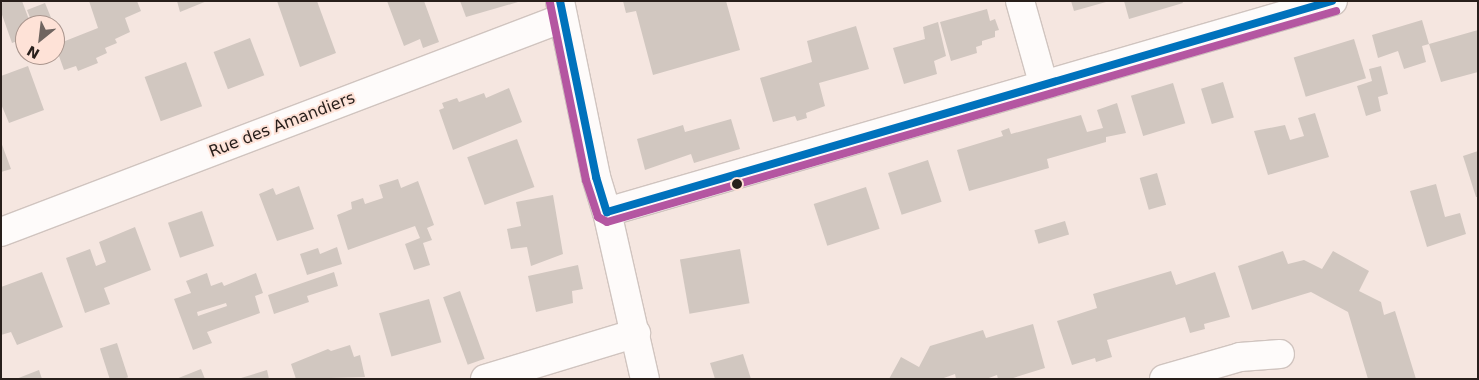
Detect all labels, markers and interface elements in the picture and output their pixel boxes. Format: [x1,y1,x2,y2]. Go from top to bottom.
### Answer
north arrow [15,15,65,65]
text: N [24,42,42,62]
street label: Rue des Amandiers [206,88,358,162]
unlabelled marker [732,179,742,189]

